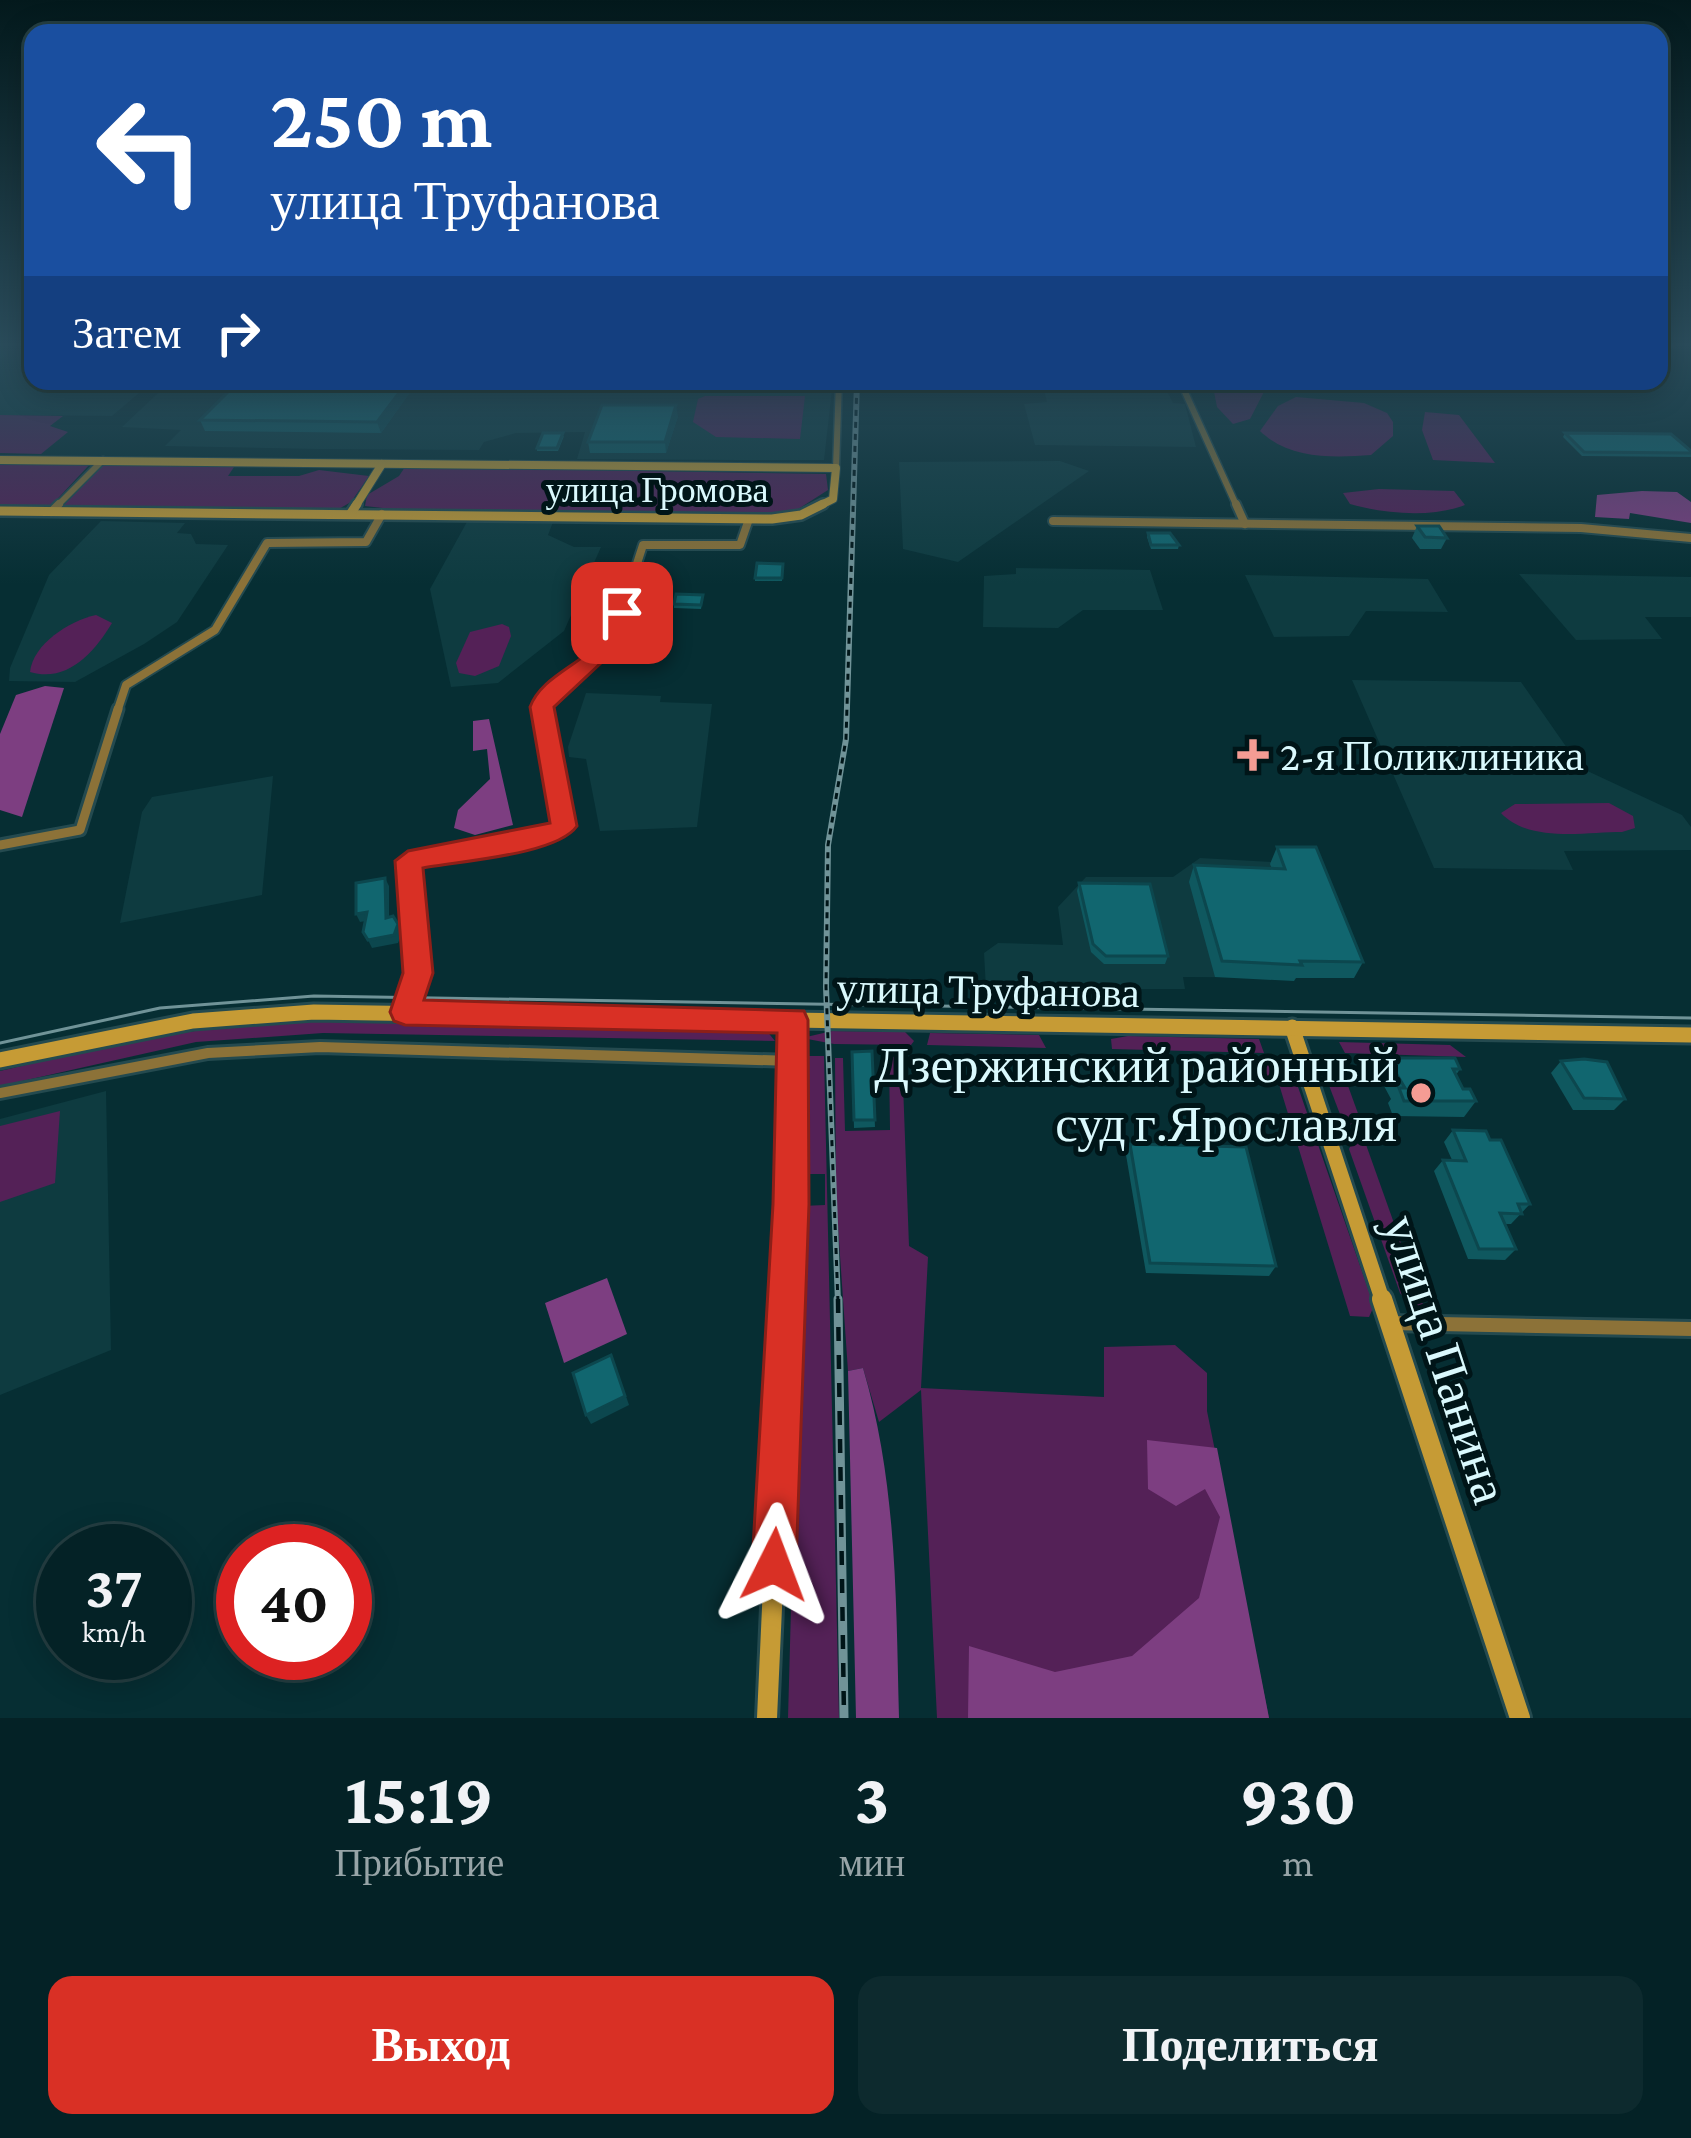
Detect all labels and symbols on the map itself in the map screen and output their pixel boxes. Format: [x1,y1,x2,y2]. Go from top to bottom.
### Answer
street label: улица Громова [546,470,768,510]
pin [571,562,673,664]
place label: 2-я Поликлиника [1280,732,1584,779]
marker: 2-я Поликлиника [1237,739,1269,771]
street label: улица Труфанова [836,964,1140,1016]
place label: Дзержинский районный суд г.Ярославля [874,1036,1397,1152]
marker: Дзержинский районный суд г.Ярославля [1408,1080,1434,1106]
street label: улица Панина [1373,1208,1519,1510]
position arrow [711,1502,837,1628]
speed limit sign: 40 [216,1524,372,1680]

